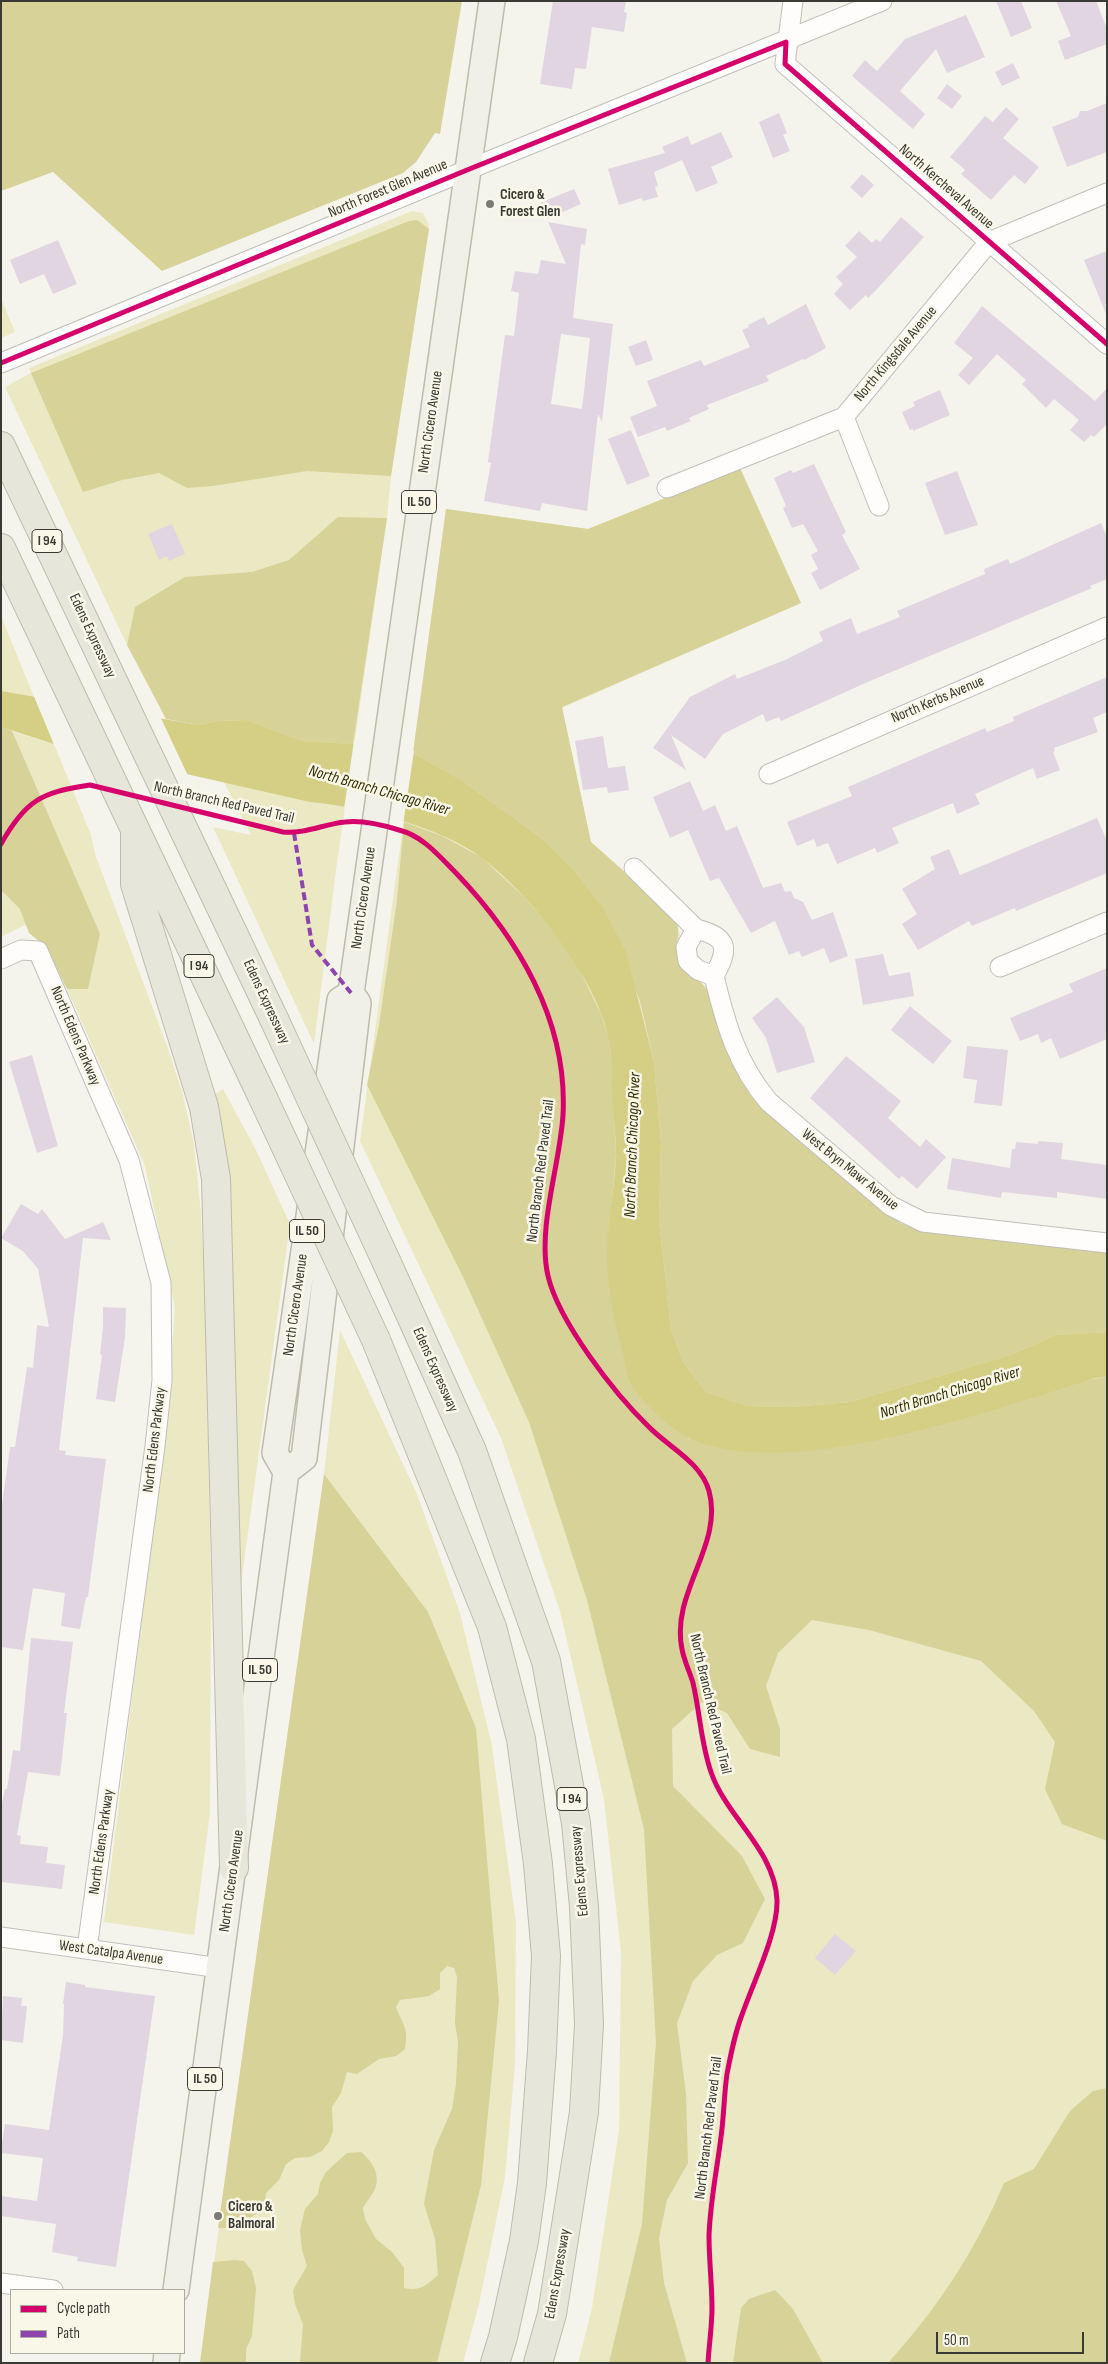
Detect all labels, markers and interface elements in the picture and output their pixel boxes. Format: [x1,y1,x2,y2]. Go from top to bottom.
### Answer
street label: North Kercheval Avenue [895,141,997,233]
street label: North Forest Glen Avenue [326,156,450,222]
place label: Cicero & Forest Glen [500,186,560,221]
marker: Cicero & Forest Glen [484,198,496,210]
street label: North Kingsdale Avenue [851,303,941,405]
street label: North Cicero Avenue [415,370,447,474]
road number: IL 50 [402,491,436,514]
road number: I 94 [32,530,62,552]
street label: Edens Expressway [65,591,119,681]
street label: North Kerbs Avenue [889,672,987,728]
water label: North Branch Chicago River [306,762,452,820]
street label: North Branch Red Paved Trail [152,778,296,828]
street label: North Cicero Avenue [348,846,380,950]
road number: I 94 [184,954,214,978]
street label: Edens Expressway [239,957,293,1047]
street label: North Edens Parkway [46,984,104,1088]
water label: North Branch Chicago River [621,1072,645,1218]
street label: North Branch Red Paved Trail [523,1099,559,1243]
street label: West Bryn Mawr Avenue [798,1125,902,1215]
road number: IL 50 [290,1220,324,1242]
street label: North Cicero Avenue [280,1253,312,1357]
street label: Edens Expressway [408,1325,462,1415]
water label: North Branch Chicago River [878,1363,1022,1423]
street label: North Edens Parkway [140,1386,170,1494]
street label: North Branch Red Paved Trail [685,1632,735,1776]
road number: IL 50 [242,1658,278,1682]
street label: North Edens Parkway [86,1788,118,1896]
road number: I 94 [557,1788,587,1810]
street label: Edens Expressway [567,1825,593,1917]
street label: North Cicero Avenue [216,1829,248,1933]
street label: West Catalpa Avenue [58,1937,164,1969]
street label: North Branch Red Paved Trail [691,2056,727,2200]
road number: IL 50 [188,2068,222,2090]
place label: Cicero & Balmoral [228,2198,274,2233]
marker: Cicero & Balmoral [212,2210,224,2222]
street label: Edens Expressway [541,2228,575,2320]
legend [10,2289,185,2354]
text: Cycle path [57,2299,110,2318]
scale bar [938,2322,1086,2354]
text: Path [57,2324,80,2343]
text: 50 m [944,2331,969,2350]

